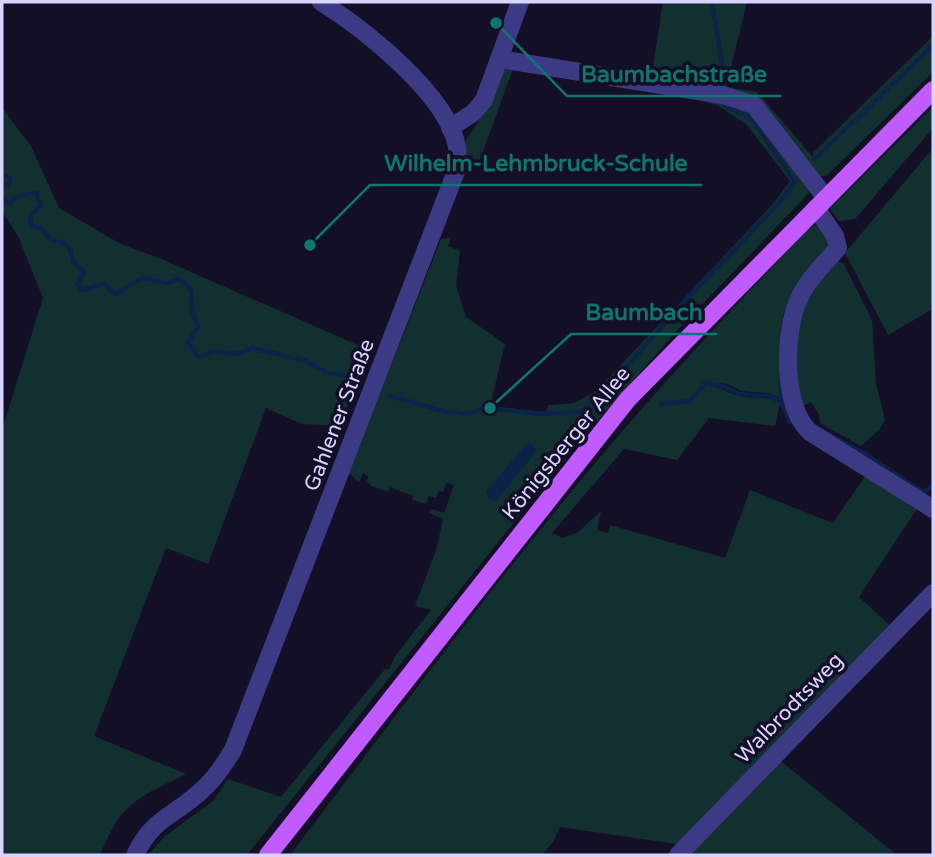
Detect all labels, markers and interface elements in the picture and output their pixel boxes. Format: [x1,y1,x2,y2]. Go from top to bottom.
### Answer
callout: Baumbachstraße [567,52,781,96]
text: Baumbachstraße [581,61,767,89]
callout: Wilhelm-Lehmbruck-Schule [370,141,702,185]
text: Wilhelm-Lehmbruck-Schule [384,150,688,178]
callout: Baumbach [571,290,717,334]
text: Baumbach [585,299,703,327]
street label: Gahlener Straße [299,336,380,495]
street label: Königsberger Allee [497,362,636,525]
street label: Walbrodtsweg [730,648,848,769]

